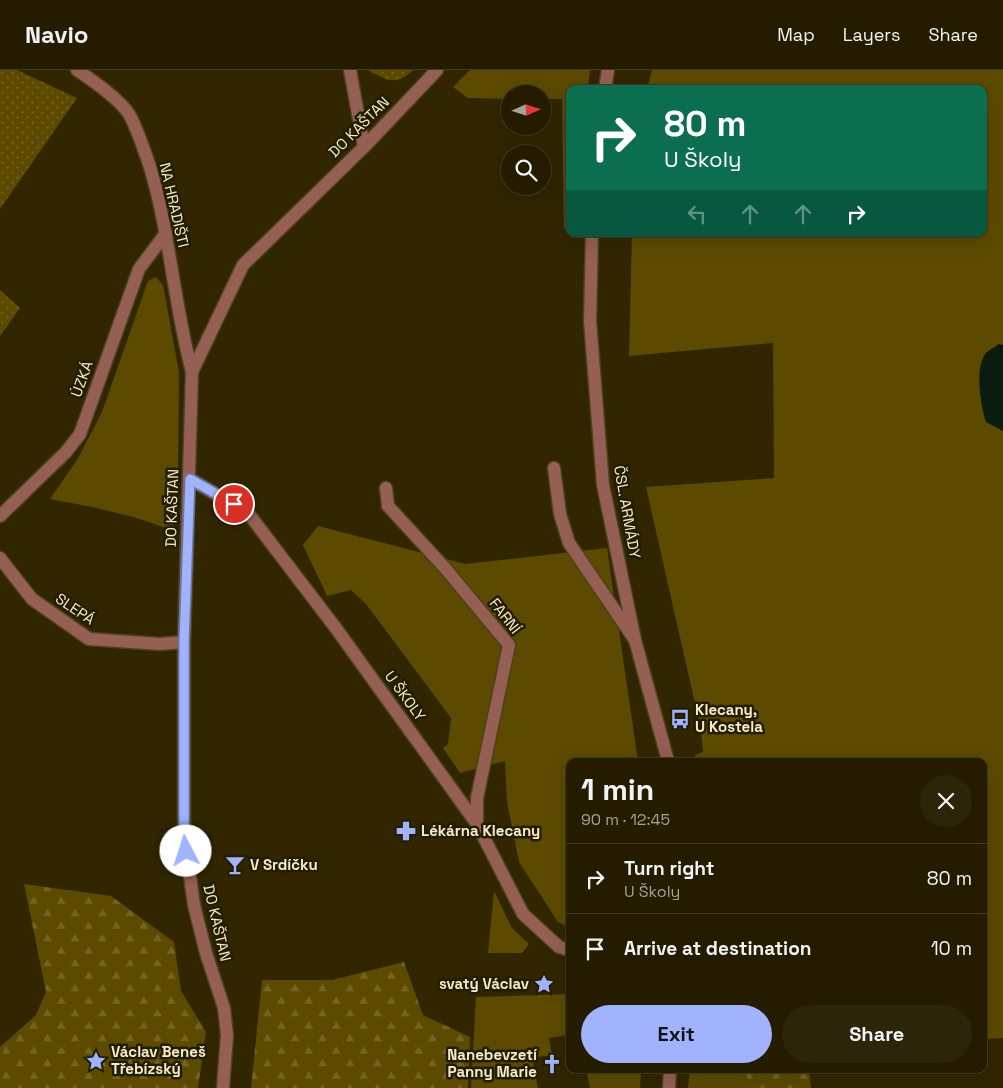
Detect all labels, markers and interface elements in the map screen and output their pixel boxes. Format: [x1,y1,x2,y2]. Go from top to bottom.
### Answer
text: Navio [25,19,89,50]
text: Map [777,23,815,46]
text: Layers [843,23,900,46]
text: Share [928,23,978,46]
north arrow [501,85,551,135]
map controls [501,85,551,195]
street label: DO KAŠTAN [324,92,393,161]
text: 80 m [664,102,746,146]
icon: right [581,105,646,170]
button: search [501,145,551,195]
text: U Školy [664,145,741,173]
street label: NA HRADIŠTI [155,161,193,249]
icon: left [683,200,711,228]
icon: ahead [736,200,764,228]
icon: ahead [789,200,817,228]
icon: right [842,200,870,228]
street label: ÚZKÁ [66,358,97,400]
street label: ČSL. ARMÁDY [610,464,645,560]
street label: DO KAŠTAN [161,469,182,547]
pin [213,483,255,525]
icon: arrive [220,490,248,518]
street label: SLEPÁ [52,589,99,629]
street label: FARNÍ [486,594,525,638]
street label: U ŠKOLY [381,667,430,724]
place label: Klecany, U Kostela [695,700,763,736]
bus stop icon: Klecany, U Kostela [669,708,691,730]
text: 1 min [581,770,654,809]
button: close [920,775,972,827]
text: 90 m · 12:45 [581,809,670,830]
pharmacy icon: Lékárna Klecany [395,820,417,842]
place label: Lékárna Klecany [421,821,540,840]
position arrow [159,824,211,876]
bar icon: V Srdíčku [224,854,246,876]
place label: V Srdíčku [250,855,318,874]
text: Turn right [624,856,714,881]
icon: right [581,865,609,893]
text: 80 m [927,866,972,891]
text: U Školy [624,881,680,902]
street label: DO KAŠTAN [199,883,236,963]
icon: arrive [581,935,609,963]
text: Arrive at destination [624,936,812,961]
text: 10 m [931,936,972,961]
place icon: svatý Václav [533,973,555,995]
place label: svatý Václav [439,974,529,993]
button: Exit [581,1005,772,1063]
button: Share [782,1005,972,1063]
place label: Václav Beneš Třebízský [111,1042,206,1078]
place label: Nanebevzetí Panny Marie [447,1045,538,1081]
place icon: Václav Beneš Třebízský [85,1050,107,1072]
church icon: Nanebevzetí Panny Marie [541,1053,563,1075]

